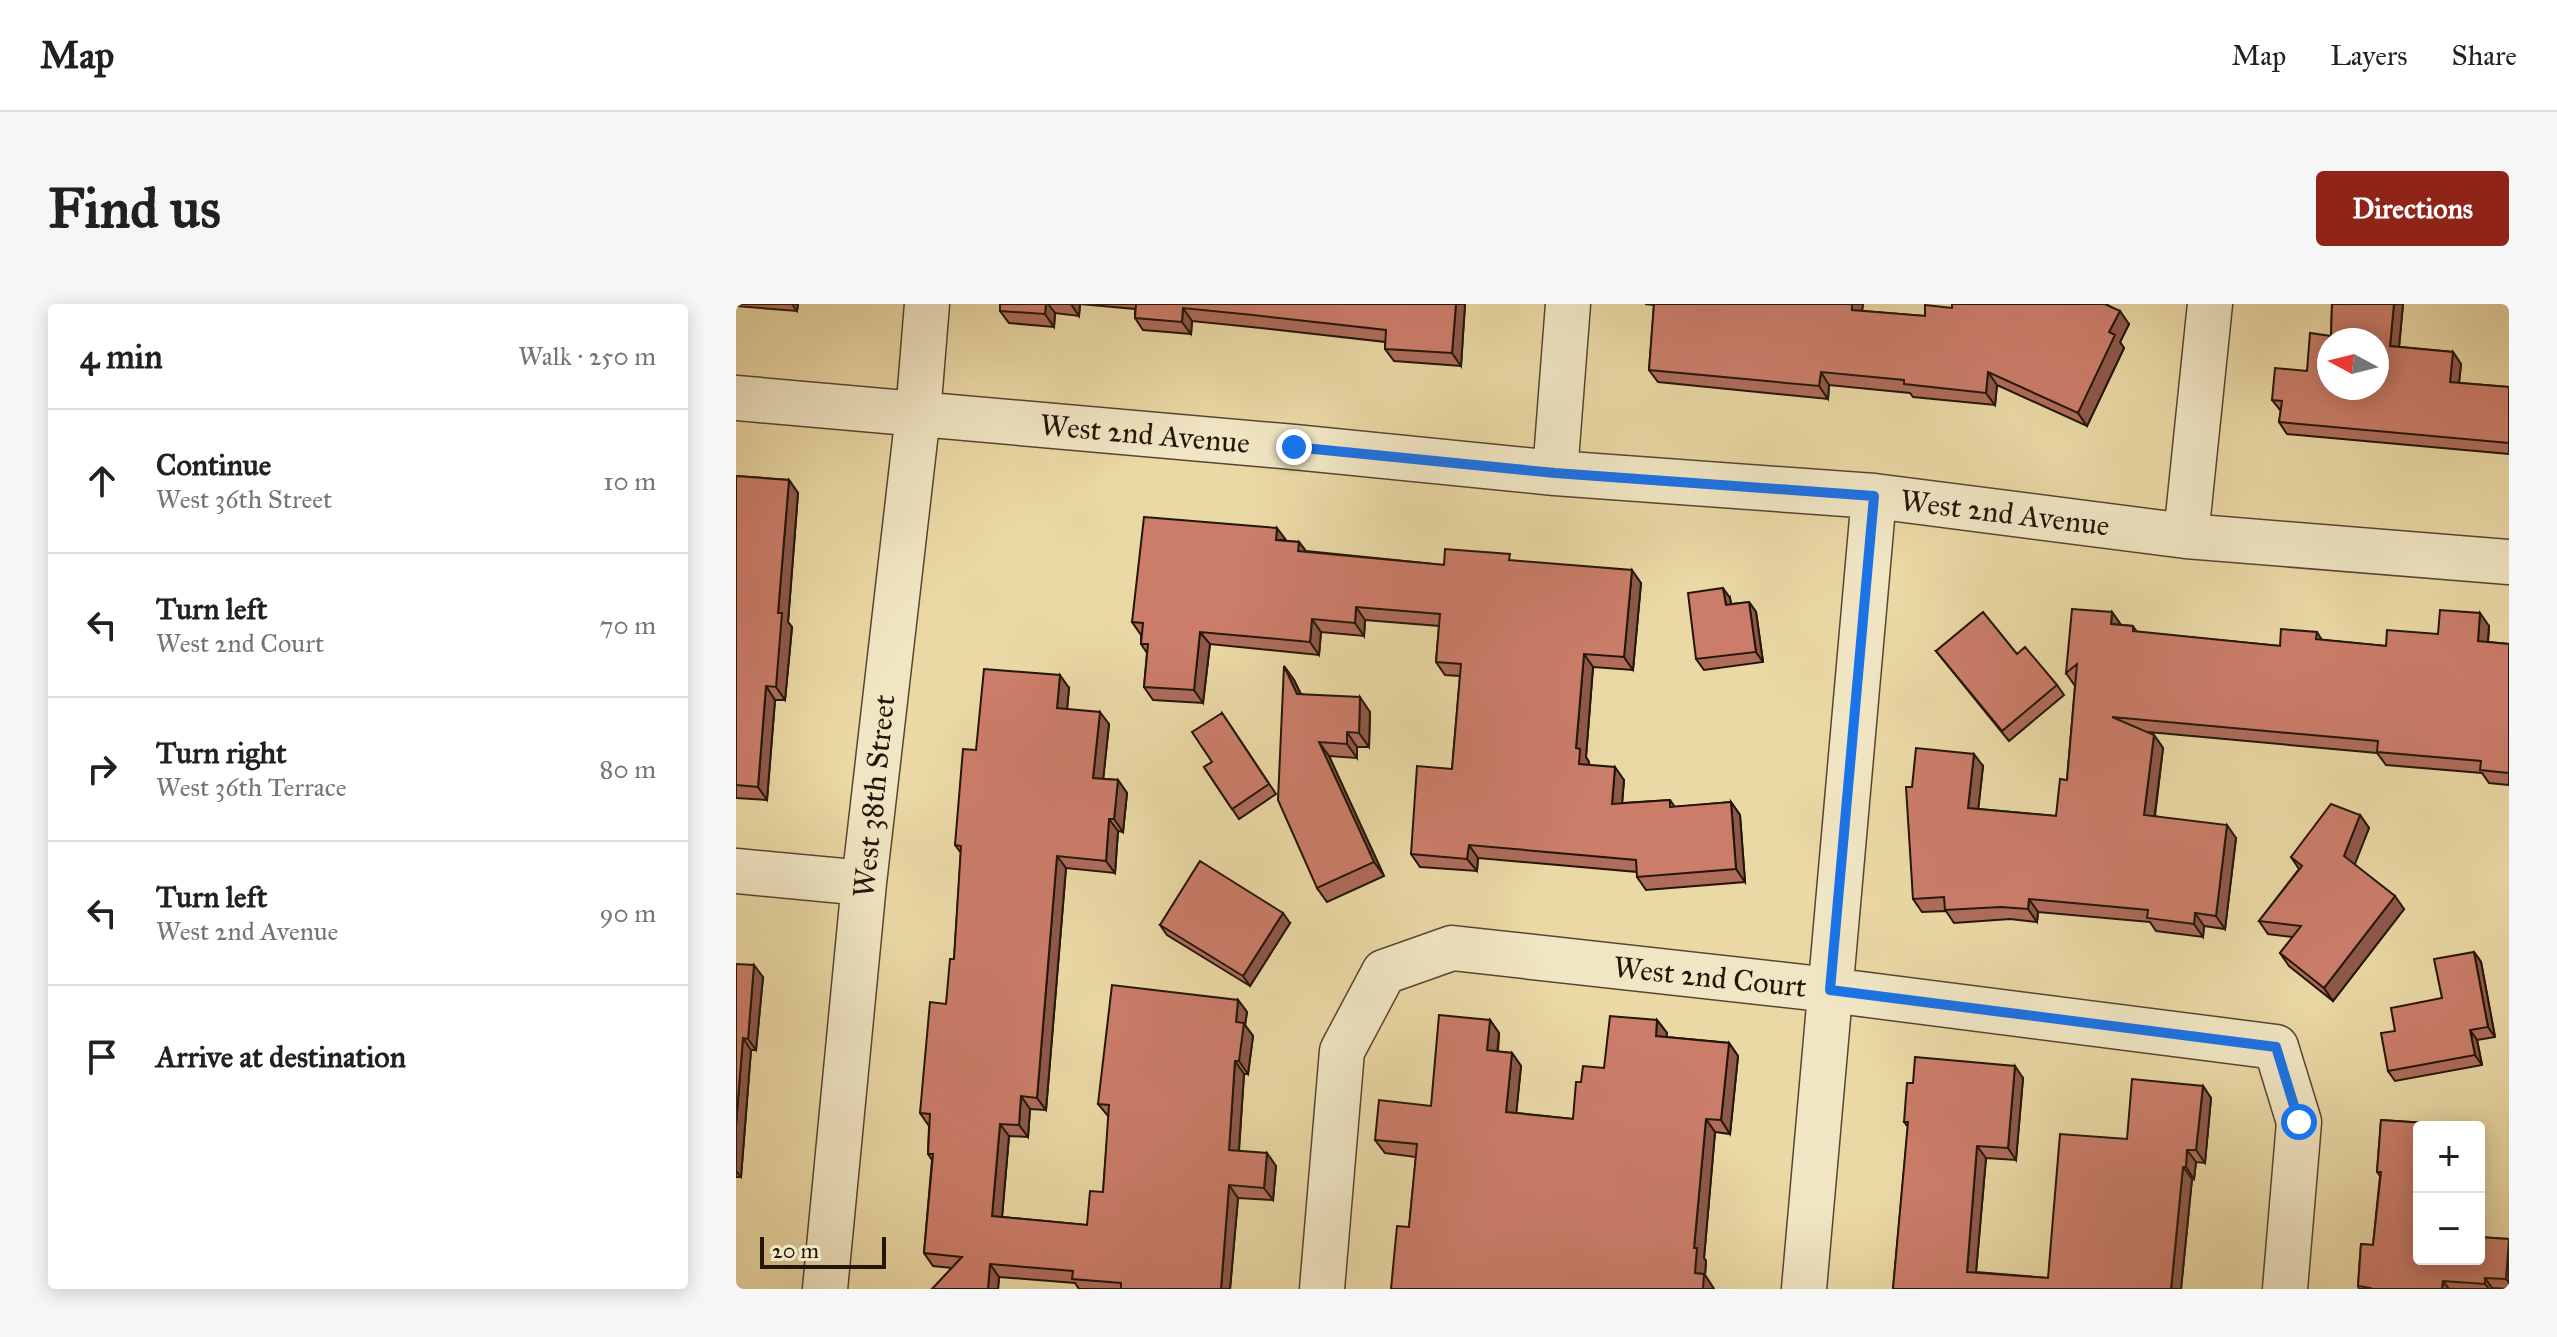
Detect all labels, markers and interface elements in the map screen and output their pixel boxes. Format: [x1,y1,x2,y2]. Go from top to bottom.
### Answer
text: Map [40,32,114,78]
text: Map [2231,38,2286,73]
text: Layers [2330,38,2408,73]
text: Share [2452,38,2517,73]
button: Directions [2316,171,2509,246]
text: Find us [48,174,221,242]
north arrow [2317,328,2389,400]
text: 4 min [80,336,163,377]
text: Walk · 250 m [518,340,656,372]
street label: West 2nd Avenue [1039,407,1251,461]
route end [1276,429,1312,465]
text: Continue [156,447,271,483]
icon: ahead [80,459,124,503]
text: 10 m [603,465,656,497]
street label: West 2nd Avenue [1898,482,2112,544]
text: West 36th Street [156,483,332,515]
text: Turn left [156,591,267,627]
icon: left [80,603,124,647]
text: 70 m [600,609,656,641]
text: West 2nd Court [156,627,324,659]
street label: West 38th Street [845,692,903,899]
text: Turn right [156,735,287,771]
icon: right [80,747,124,791]
text: 80 m [600,753,656,785]
text: West 36th Terrace [156,771,347,803]
text: Turn left [156,879,267,915]
icon: left [80,891,124,935]
text: 90 m [599,897,656,929]
text: West 2nd Avenue [156,915,338,947]
street label: West 2nd Court [1612,949,1809,1005]
icon: arrive [80,1035,124,1079]
text: Arrive at destination [156,1039,406,1075]
route start [2281,1104,2317,1140]
map controls [2413,1121,2485,1265]
button: + [2413,1121,2485,1193]
button: − [2413,1193,2485,1265]
scale bar [760,1233,886,1269]
text: 20 m [772,1237,819,1264]

